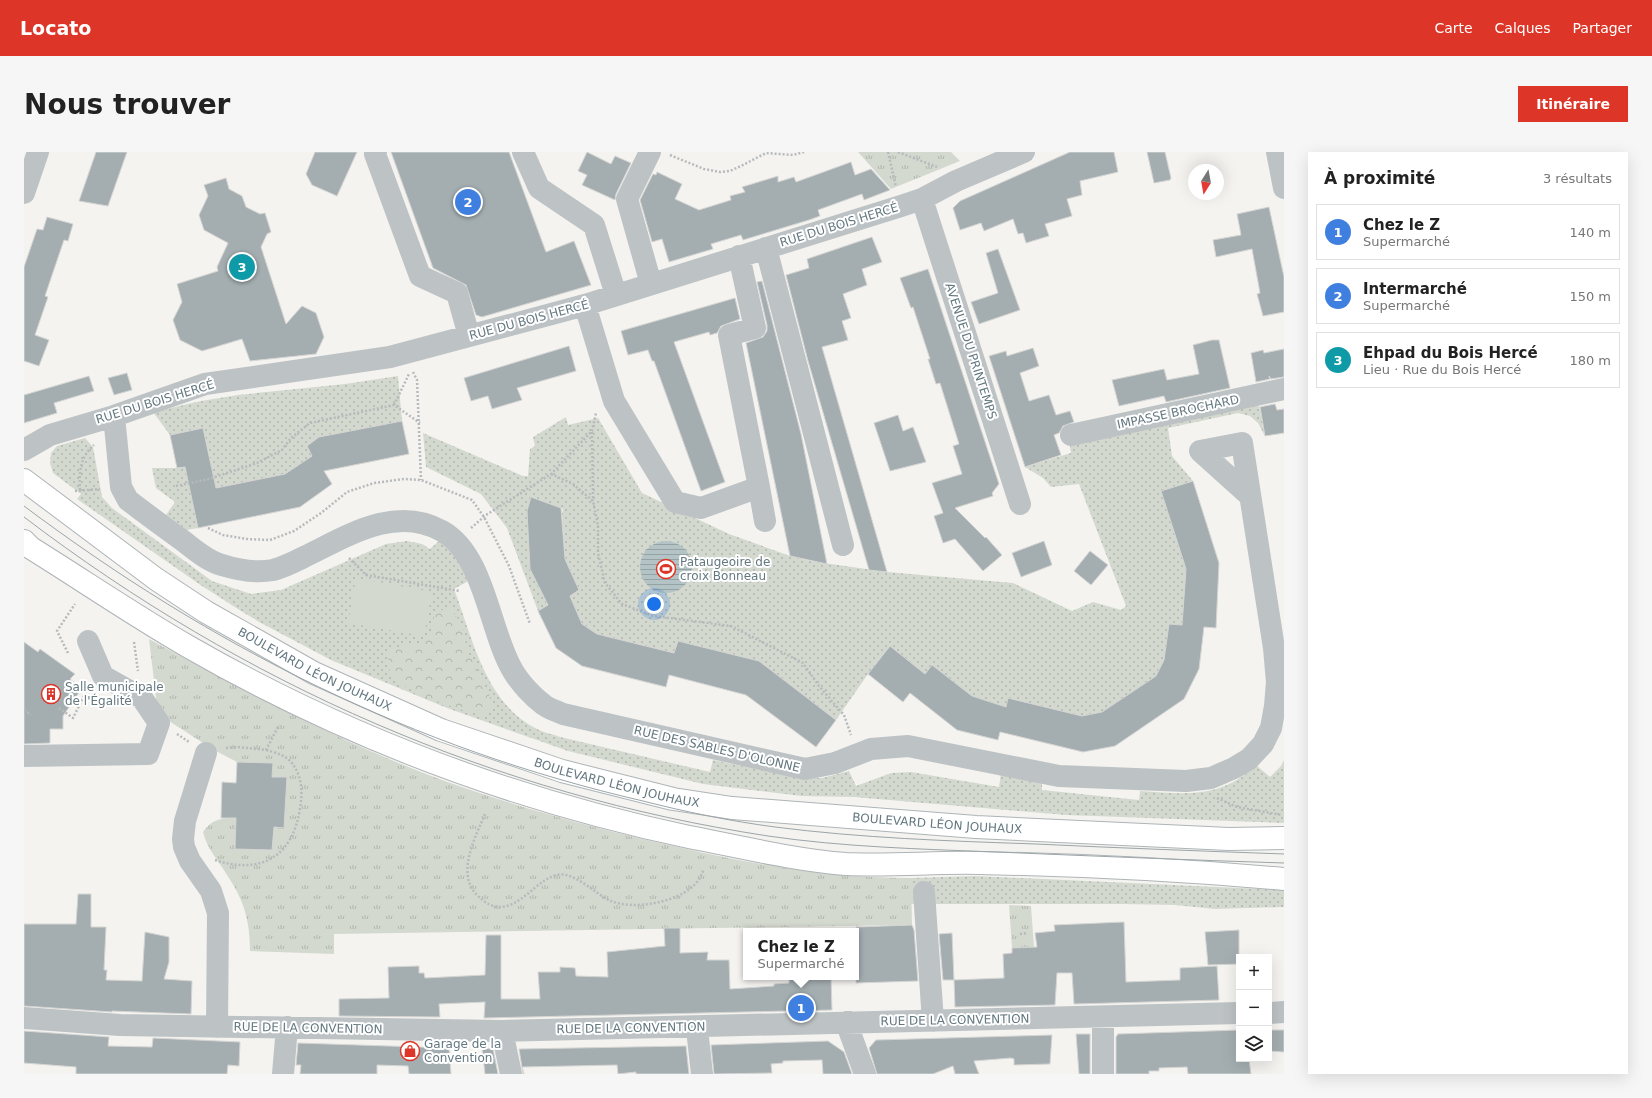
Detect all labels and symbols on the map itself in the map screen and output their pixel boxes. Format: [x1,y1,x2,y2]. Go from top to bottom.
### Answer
north arrow [1188,164,1224,200]
pin: 2 [455,187,481,217]
street label: RUE DU BOIS HERCÉ [778,199,900,250]
pin: 3 [229,252,255,282]
street label: AVENUE DU PRINTEMPS [942,281,1000,421]
street label: RUE DU BOIS HERCÉ [467,296,590,343]
street label: RUE DU BOIS HERCÉ [94,376,216,427]
street label: IMPASSE BROCHARD [1116,392,1240,432]
place label: Pataugeoire de croix Bonneau [680,555,770,583]
sports icon: Pataugeoire de croix Bonneau [655,558,677,580]
your location [644,594,664,614]
street label: BOULEVARD LÉON JOUHAUX [236,625,394,714]
place label: Salle municipale de l'Égalité [65,680,164,708]
building icon: Salle municipale de l'Égalité [40,683,62,705]
street label: RUE DES SABLES D'OLONNE [633,723,801,775]
street label: BOULEVARD LÉON JOUHAUX [532,755,701,810]
street label: BOULEVARD LÉON JOUHAUX [852,810,1023,836]
pin: 1 [788,993,814,1023]
street label: RUE DE LA CONVENTION [880,1012,1030,1028]
street label: RUE DE LA CONVENTION [233,1020,383,1036]
street label: RUE DE LA CONVENTION [556,1020,706,1036]
place label: Garage de la Convention [424,1037,501,1065]
shop icon: Garage de la Convention [399,1040,421,1062]

